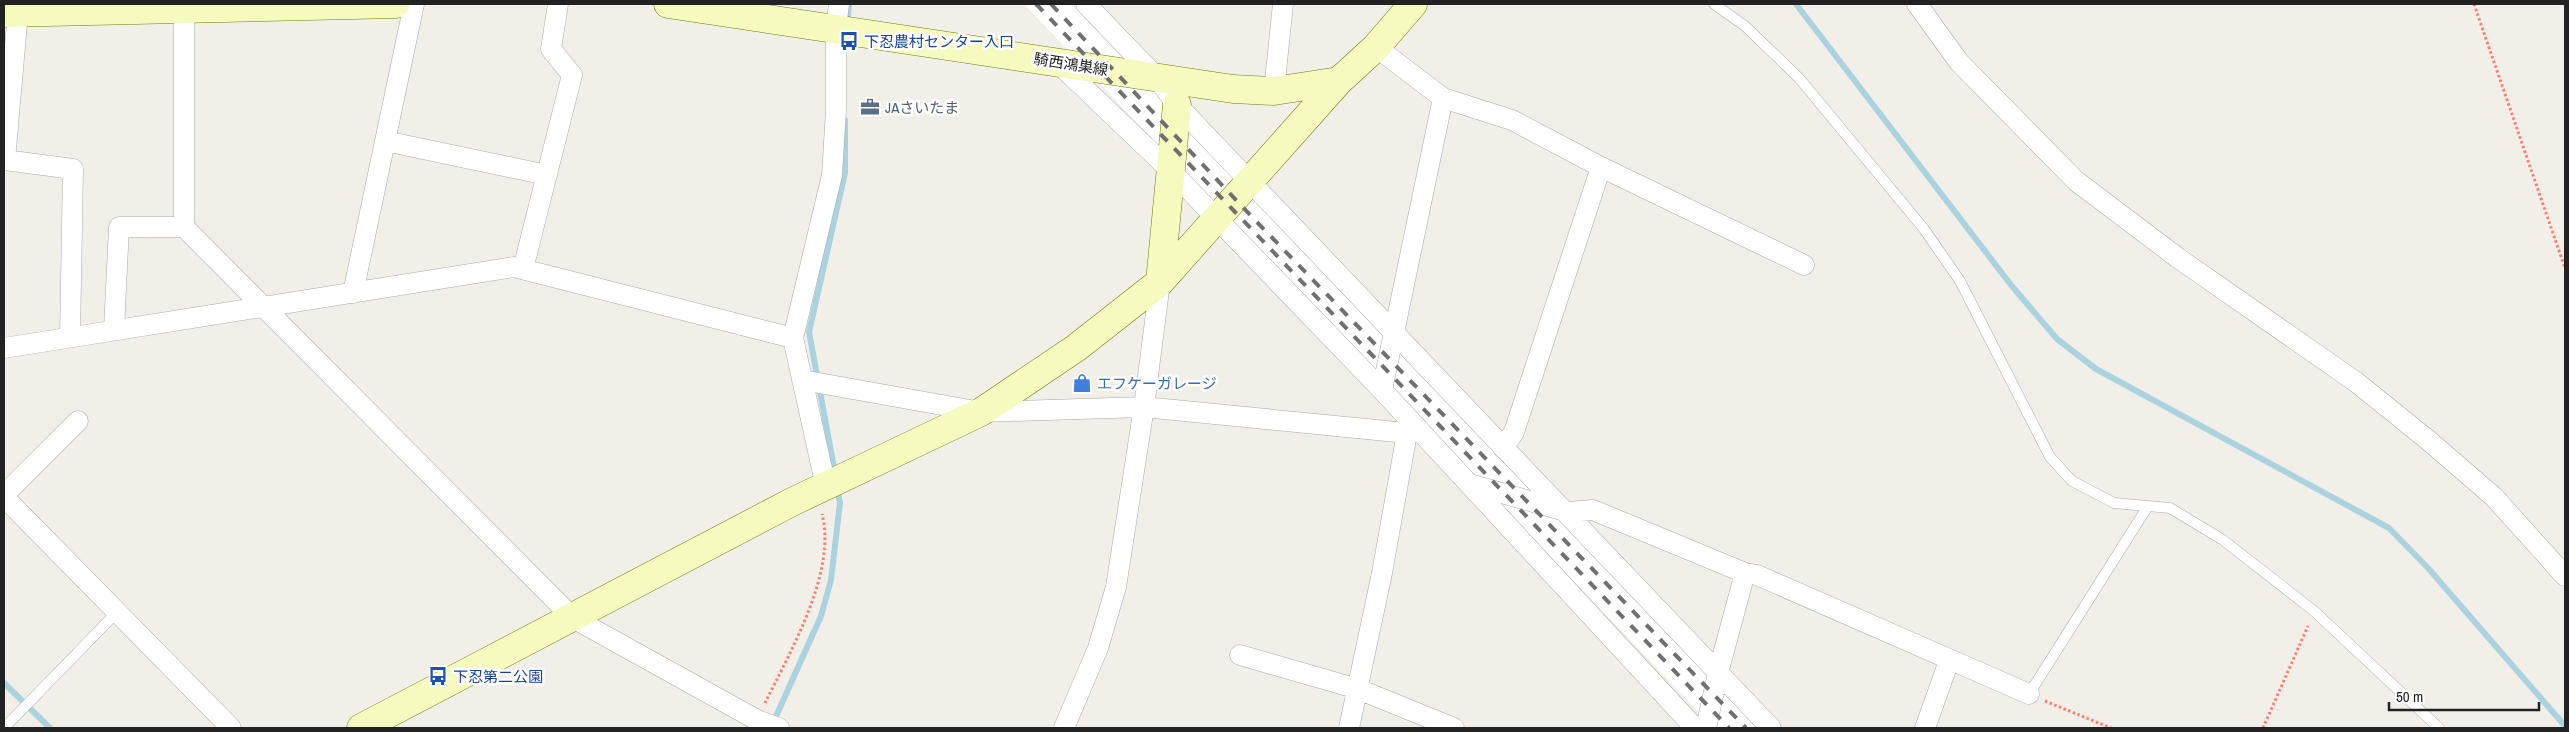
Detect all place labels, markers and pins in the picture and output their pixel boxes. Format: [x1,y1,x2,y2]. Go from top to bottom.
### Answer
bus stop icon: 下忍農村センター入口 [838,30,860,52]
place label: 下忍農村センター入口 [864,31,1014,52]
office icon: JAさいたま [859,96,881,118]
place label: JAさいたま [885,97,959,118]
shop icon: エフケーガレージ [1071,372,1093,394]
place label: エフケーガレージ [1097,373,1217,394]
bus stop icon: 下忍第二公園 [427,665,449,687]
place label: 下忍第二公園 [453,666,543,687]

